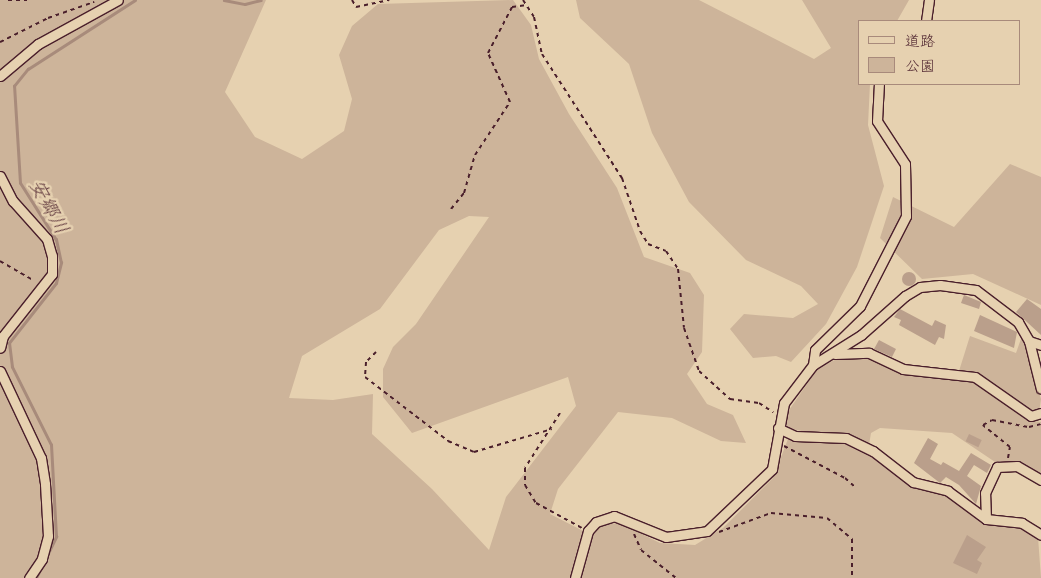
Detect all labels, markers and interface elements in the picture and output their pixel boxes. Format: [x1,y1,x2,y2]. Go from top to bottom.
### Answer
legend [858,20,1021,85]
text: 道路 [905,30,935,51]
text: 公園 [905,55,935,76]
water label: 安郷川 [25,174,75,238]

